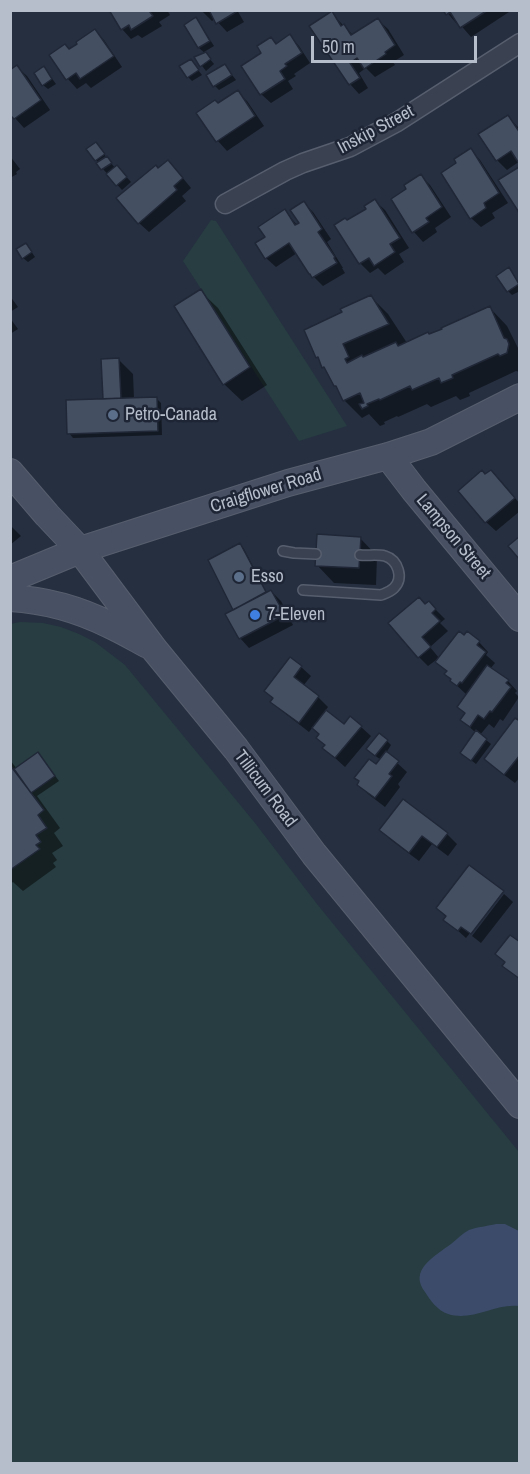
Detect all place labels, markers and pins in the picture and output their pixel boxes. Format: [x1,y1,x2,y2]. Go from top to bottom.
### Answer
place label: Petro-Canada [125,404,217,426]
marker: Petro-Canada [106,408,120,422]
place label: Esso [251,566,284,588]
marker: Esso [232,570,246,584]
place label: 7-Eleven [267,604,325,626]
marker: 7-Eleven [248,608,262,622]

